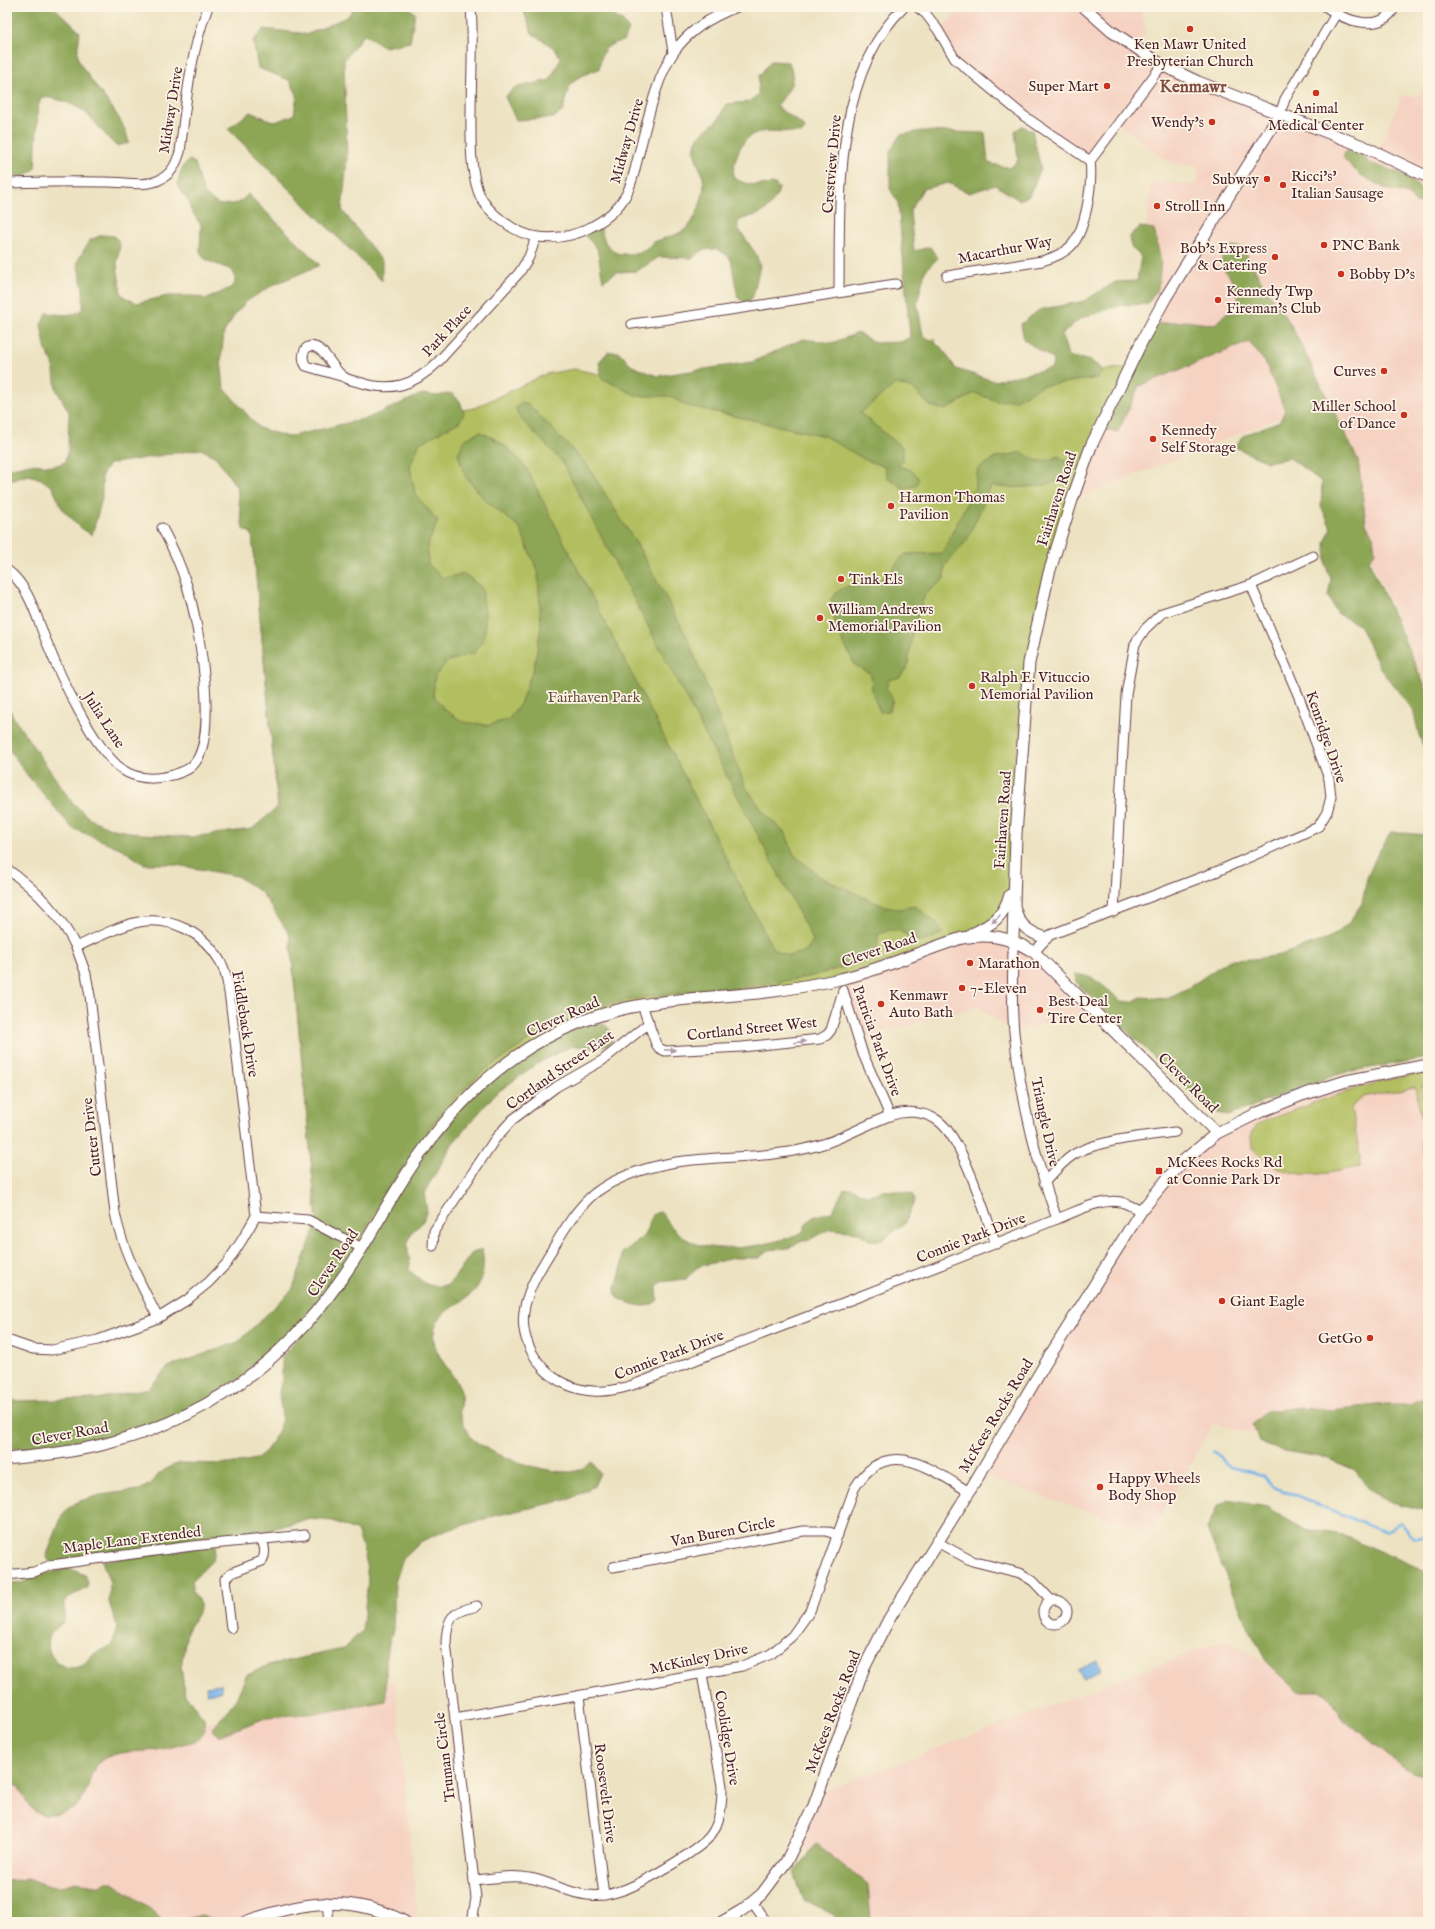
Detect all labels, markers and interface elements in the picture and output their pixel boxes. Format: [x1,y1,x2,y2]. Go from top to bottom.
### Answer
marker: Ken Mawr United Presbyterian Church [1185,24,1195,34]
place label: Ken Mawr United Presbyterian Church [1126,35,1254,71]
street label: Midway Drive [155,65,187,155]
place label: Super Mart [1028,77,1099,96]
district label: Kenmawr [1160,77,1227,98]
marker: Super Mart [1102,81,1112,91]
marker: Animal Medical Center [1311,88,1321,98]
street label: Midway Drive [606,96,648,186]
place label: Animal Medical Center [1268,99,1365,135]
place label: Wendy's [1151,113,1204,132]
street label: Crestview Drive [818,114,846,214]
marker: Wendy's [1207,117,1217,127]
place label: Ricci's' Italian Sausage [1291,167,1384,203]
place label: Subway [1212,170,1260,189]
marker: Subway [1262,174,1272,184]
marker: Ricci's' Italian Sausage [1278,180,1288,190]
place label: Stroll Inn [1165,197,1225,216]
marker: Stroll Inn [1152,201,1162,211]
street label: Macarthur Way [956,231,1054,268]
place label: PNC Bank [1332,236,1401,255]
place label: Bob's Express & Catering [1180,239,1268,275]
marker: PNC Bank [1319,240,1329,250]
marker: Bob's Express & Catering [1270,252,1280,262]
place label: Bobby D's [1349,265,1415,284]
marker: Bobby D's [1336,269,1346,279]
place label: Kennedy Twp Fireman's Club [1226,282,1321,318]
marker: Kennedy Twp Fireman's Club [1213,295,1223,305]
street label: Park Place [418,301,476,361]
place label: Curves [1333,362,1376,381]
marker: Curves [1379,366,1389,376]
place label: Miller School of Dance [1312,397,1397,433]
marker: Miller School of Dance [1399,410,1409,420]
place label: Kennedy Self Storage [1161,421,1236,457]
marker: Kennedy Self Storage [1148,434,1158,444]
street label: Fairhaven Road [1033,448,1082,549]
place label: Harmon Thomas Pavilion [899,488,1005,524]
marker: Harmon Thomas Pavilion [886,501,896,511]
place label: Tink Els [849,570,903,589]
marker: Tink Els [836,574,846,584]
place label: William Andrews Memorial Pavilion [828,600,941,636]
marker: William Andrews Memorial Pavilion [815,613,825,623]
place label: Ralph E. Vituccio Memorial Pavilion [980,668,1093,704]
marker: Ralph E. Vituccio Memorial Pavilion [967,681,977,691]
street label: Julia Lane [78,687,129,752]
park label: Fairhaven Park [548,688,641,707]
street label: Kenridge Drive [1301,688,1351,786]
street label: Fairhaven Road [990,769,1016,870]
one-way arrow [991,914,1001,923]
street label: Clever Road [839,928,920,972]
place label: Marathon [978,954,1040,973]
marker: Marathon [965,958,975,968]
street label: Fiddleback Drive [227,969,263,1079]
place label: 7-Eleven [970,979,1027,998]
street label: Patricia Park Drive [848,983,906,1099]
marker: 7-Eleven [957,983,967,993]
place label: Kenmawr Auto Bath [888,986,953,1022]
street label: Clever Road [524,992,603,1042]
place label: Best Deal Tire Center [1048,992,1122,1028]
marker: Kenmawr Auto Bath [876,999,886,1009]
marker: Best Deal Tire Center [1035,1005,1045,1015]
street label: Cortland Street West [686,1013,818,1045]
street label: Cortland Street East [502,1026,618,1114]
one-way arrow [794,1038,806,1045]
one-way arrow [664,1047,677,1053]
street label: Clever Road [1154,1049,1223,1118]
street label: Triangle Drive [1026,1075,1064,1169]
street label: Cutter Drive [78,1096,106,1178]
place label: McKees Rocks Rd at Connie Park Dr [1167,1153,1283,1189]
marker: McKees Rocks Rd at Connie Park Dr [1154,1166,1164,1176]
street label: Connie Park Drive [914,1208,1028,1268]
street label: Clever Road [303,1225,363,1301]
place label: Giant Eagle [1230,1292,1305,1311]
marker: Giant Eagle [1217,1296,1227,1306]
street label: Connie Park Drive [612,1325,726,1385]
place label: GetGo [1318,1329,1362,1348]
marker: GetGo [1365,1333,1375,1343]
street label: McKees Rocks Road [954,1355,1038,1477]
street label: Clever Road [30,1418,111,1450]
place label: Happy Wheels Body Shop [1108,1469,1200,1505]
marker: Happy Wheels Body Shop [1095,1482,1105,1492]
street label: Van Buren Circle [668,1513,777,1552]
street label: Maple Lane Extended [62,1522,203,1558]
street label: McKinley Drive [648,1639,750,1679]
street label: McKees Rocks Road [801,1647,865,1776]
street label: Coolidge Drive [710,1689,744,1787]
street label: Truman Circle [430,1711,460,1803]
street label: Roosevelt Drive [589,1742,621,1844]

